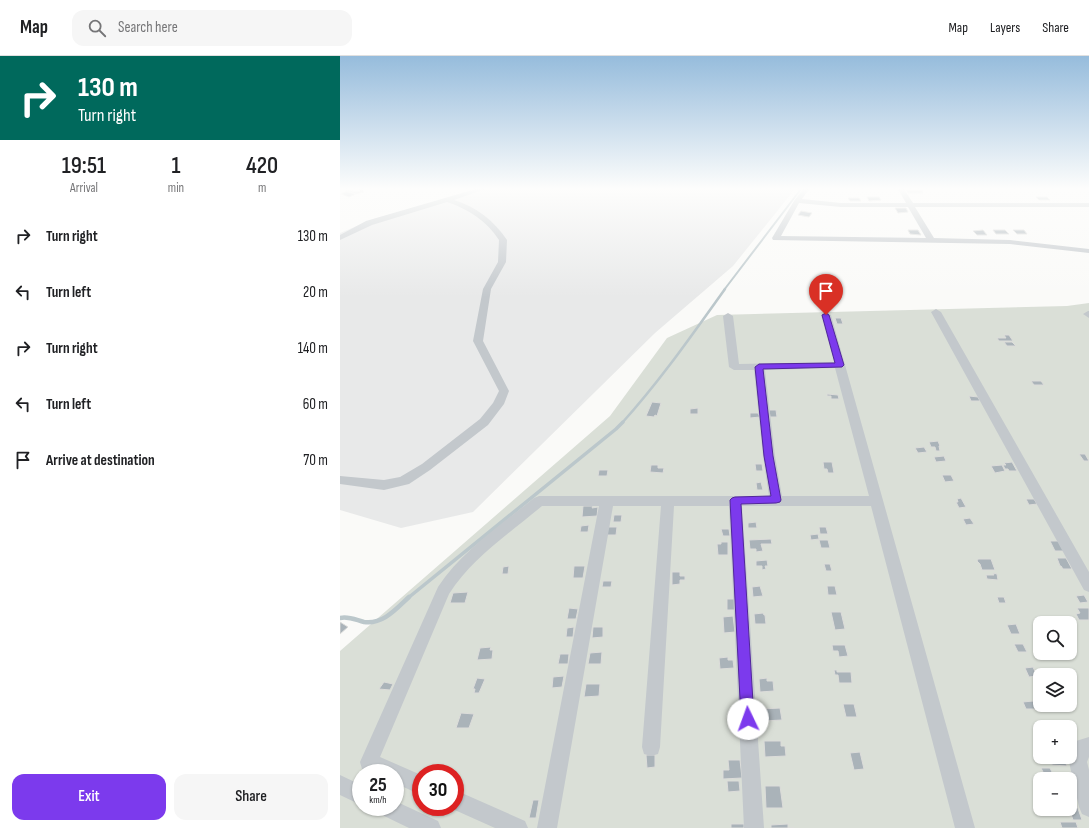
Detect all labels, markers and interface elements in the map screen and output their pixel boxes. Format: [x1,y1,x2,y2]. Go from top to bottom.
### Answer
search box [72,10,352,46]
text: Map [20,16,48,39]
icon: search [86,17,108,39]
text: Search here [118,18,178,37]
text: Map [948,19,968,36]
text: Layers [990,19,1020,36]
text: Share [1042,19,1069,36]
text: 130 m [78,71,138,104]
icon: right [12,72,64,124]
text: Turn right [78,105,136,126]
text: 19:51 [62,151,106,180]
text: 1 [172,151,181,180]
text: 420 [246,151,278,180]
text: Arrival [70,180,98,196]
text: min [168,180,184,196]
text: m [258,180,266,196]
icon: right [12,225,34,247]
text: Turn right [46,227,98,246]
text: 130 m [298,227,328,246]
pin [809,274,843,315]
icon: arrive [815,280,837,302]
icon: left [12,281,34,303]
text: Turn left [46,283,91,302]
text: 20 m [303,283,328,302]
icon: right [12,337,34,359]
text: Turn right [46,339,98,358]
text: 140 m [298,339,328,358]
icon: left [12,393,34,415]
text: Turn left [46,395,91,414]
text: 60 m [303,395,328,414]
icon: arrive [12,449,34,471]
text: Arrive at destination [46,451,155,470]
text: 70 m [303,451,328,470]
map controls [1033,616,1077,816]
button: search [1033,616,1077,660]
button: layers [1033,668,1077,712]
position arrow [727,698,769,740]
button: + [1033,720,1077,764]
speed limit sign: 30 [412,764,464,816]
button: − [1033,772,1077,816]
text: 25 [369,773,387,797]
button: Exit [12,774,166,820]
button: Share [174,774,328,820]
text: km/h [369,794,387,806]

